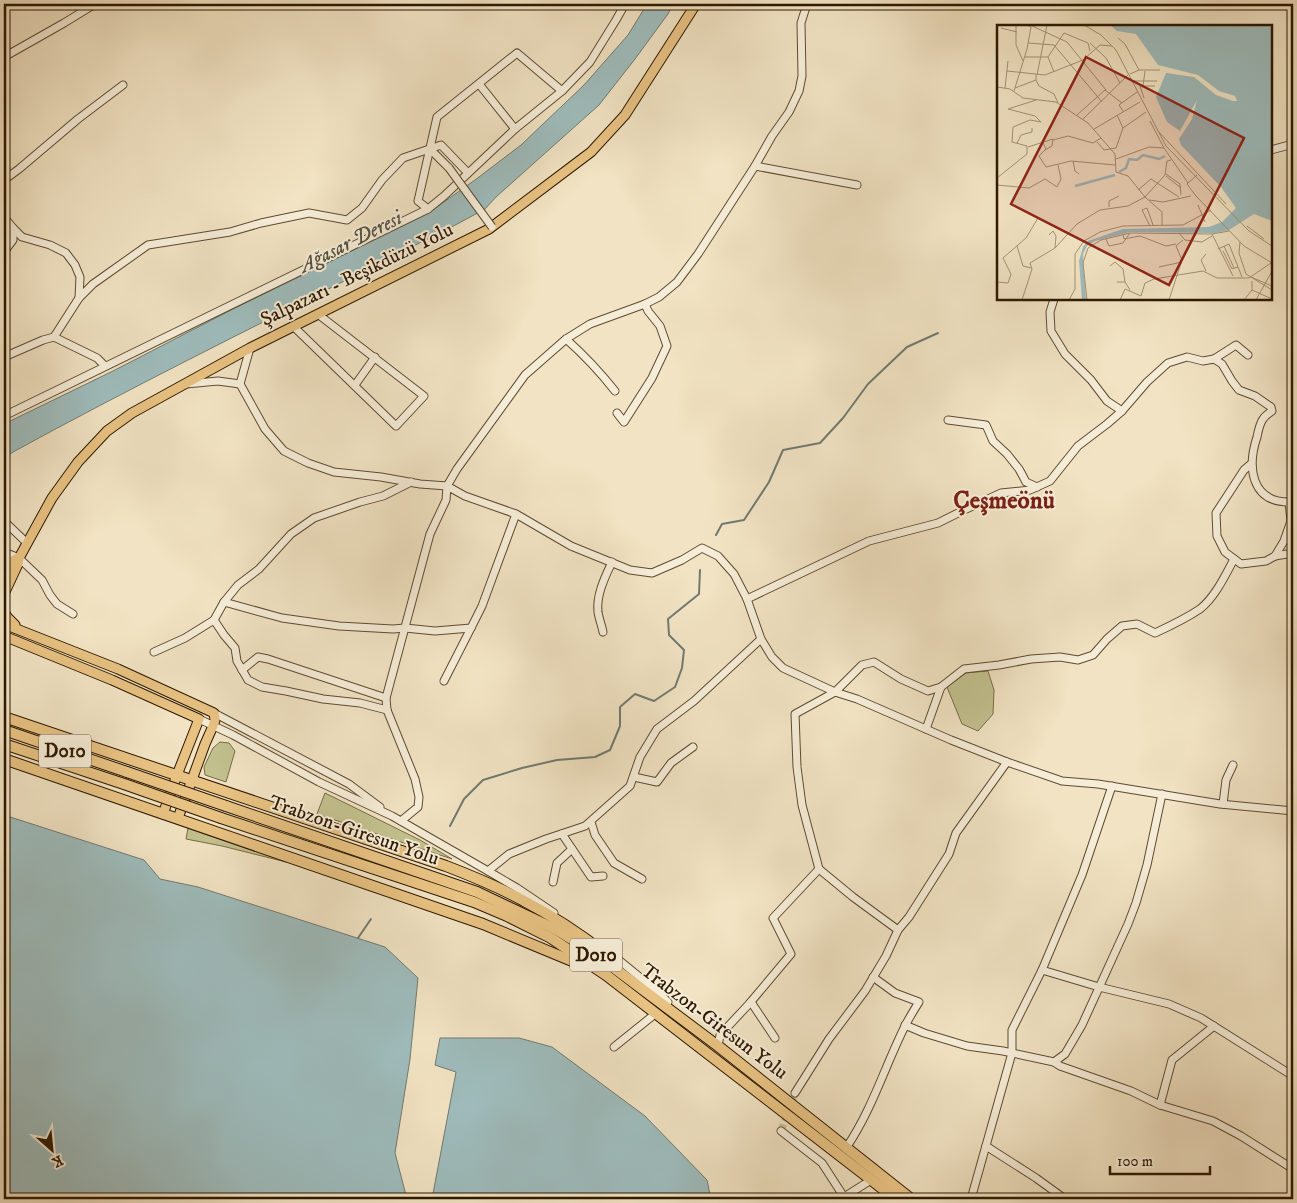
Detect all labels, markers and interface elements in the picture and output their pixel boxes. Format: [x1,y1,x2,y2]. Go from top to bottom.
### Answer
inset map [997,25,1272,300]
water label: Ağasar Deresi [294,204,408,280]
street label: Şalpazarı - Beşikdüzü Yolu [257,217,457,333]
district label: Çeşmeönü [953,485,1055,516]
road number: D010 [39,734,91,768]
street label: Trabzon-Giresun Yolu [266,790,442,872]
road number: D010 [570,938,622,972]
street label: Trabzon-Giresun Yolu [635,958,793,1086]
north arrow [28,1126,78,1176]
scale bar [1110,1143,1210,1175]
text: K [48,1150,66,1171]
text: 100 m [1117,1152,1153,1171]

